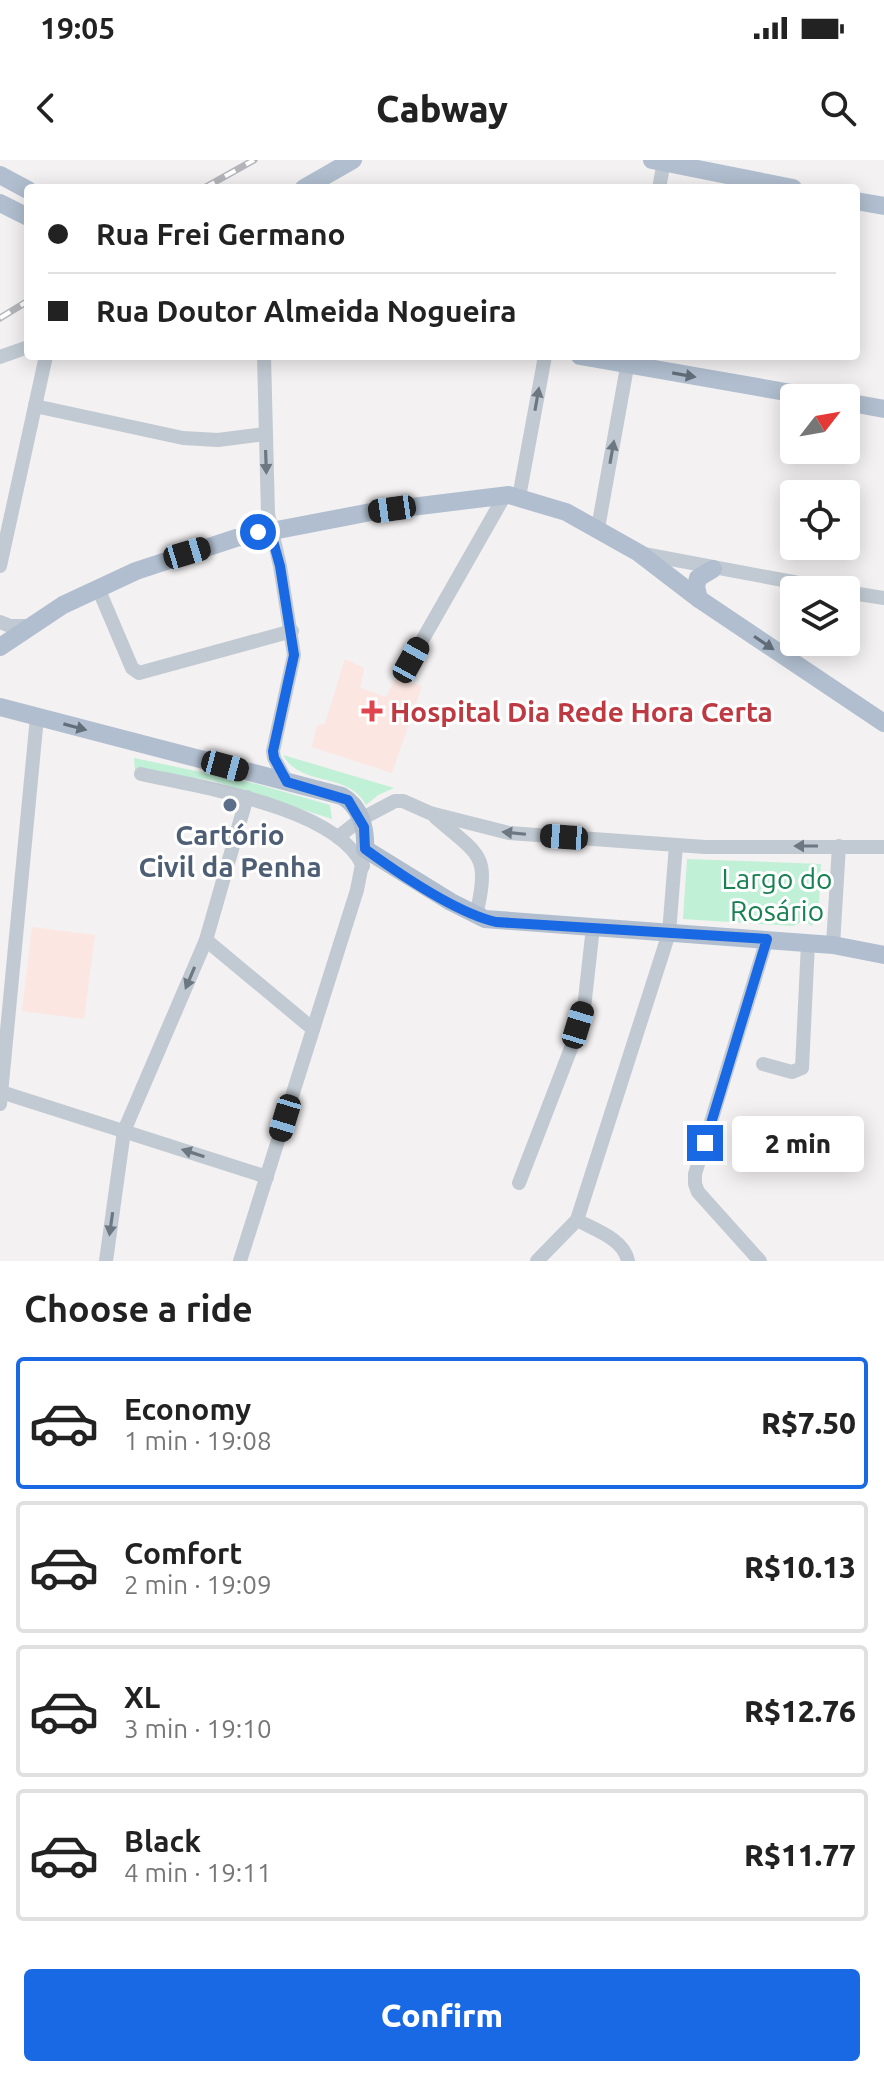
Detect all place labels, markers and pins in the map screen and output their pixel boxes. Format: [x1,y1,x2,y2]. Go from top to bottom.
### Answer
place label: Hospital Dia Rede Hora Certa [390,696,773,727]
marker: Hospital Dia Rede Hora Certa [361,700,383,722]
marker: Cartório Civil da Penha [221,796,239,814]
place label: Cartório Civil da Penha [138,819,322,882]

